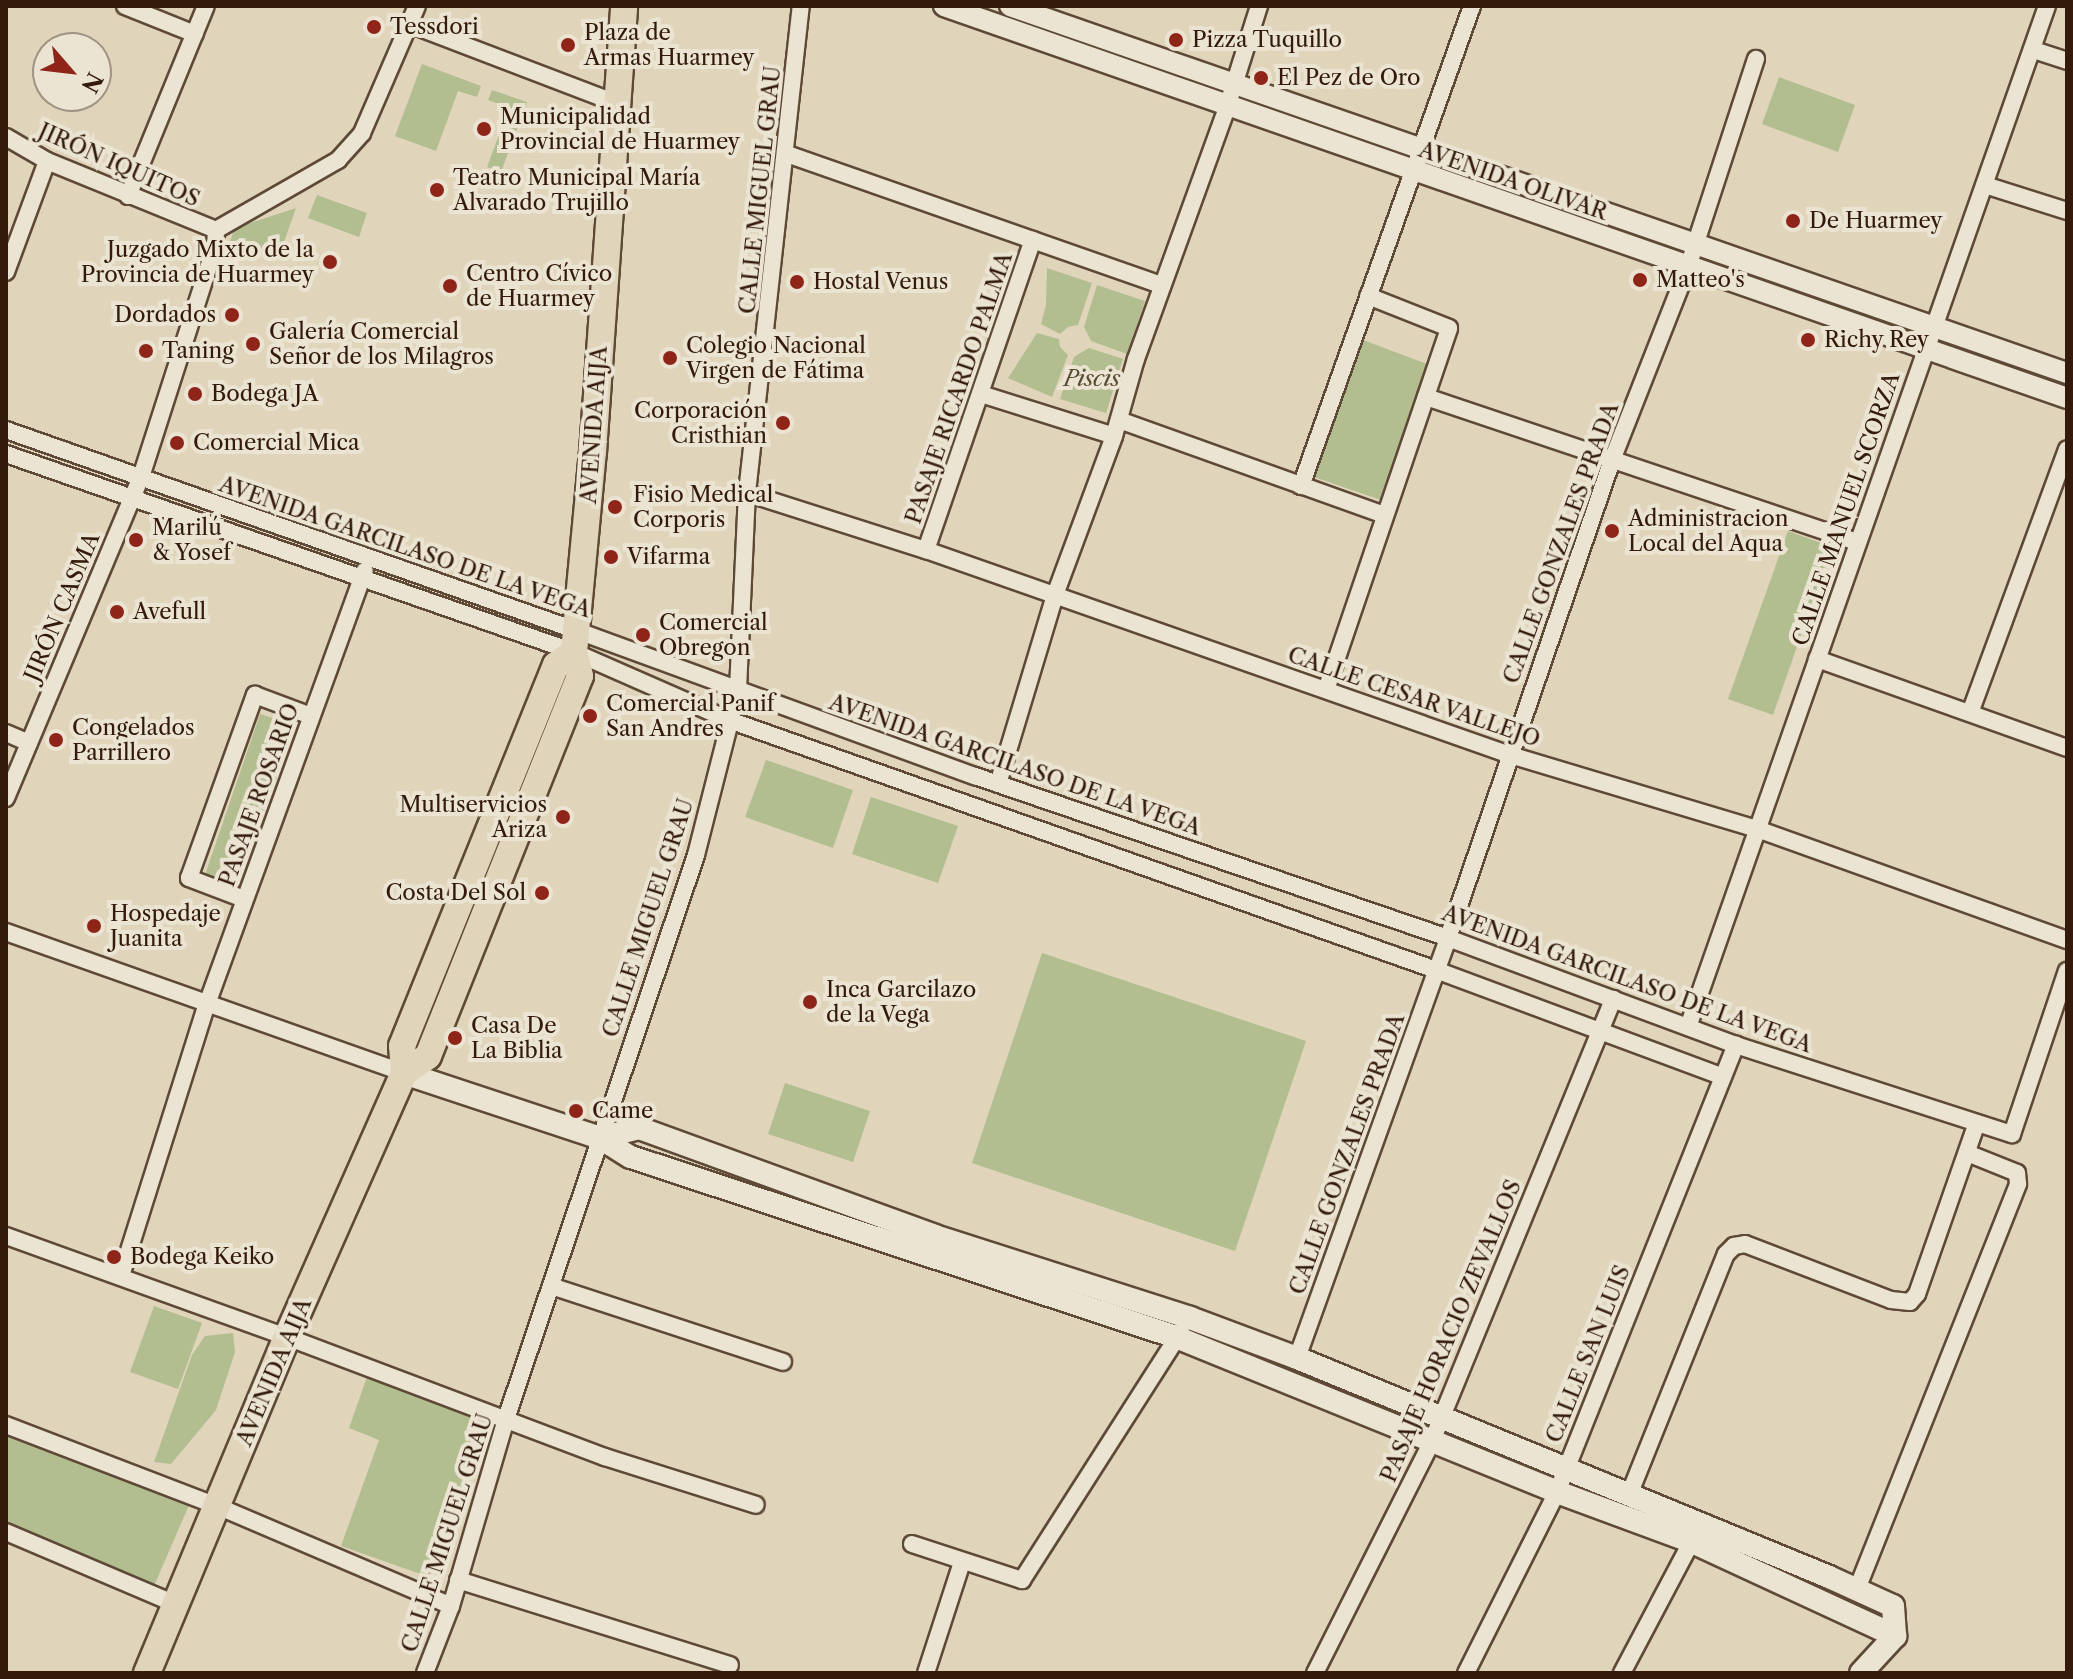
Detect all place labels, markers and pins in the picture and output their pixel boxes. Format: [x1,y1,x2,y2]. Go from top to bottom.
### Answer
place label: Tessdori [390,14,479,40]
marker: Tessdori [365,18,383,36]
place label: Plaza de Armas Huarmey [584,19,755,70]
place label: Pizza Tuquillo [1192,27,1343,53]
marker: Pizza Tuquillo [1167,31,1185,49]
marker: Plaza de Armas Huarmey [559,36,577,54]
place label: El Pez de Oro [1277,65,1420,91]
marker: El Pez de Oro [1252,69,1270,87]
place label: Municipalidad Provincial de Huarmey [500,103,740,154]
marker: Municipalidad Provincial de Huarmey [475,120,493,138]
place label: Teatro Municipal María Alvarado Trujillo [453,164,700,216]
marker: Teatro Municipal María Alvarado Trujillo [428,181,446,199]
place label: De Huarmey [1809,208,1943,234]
marker: De Huarmey [1784,212,1802,230]
place label: Juzgado Mixto de la Provincia de Huarmey [80,236,314,288]
marker: Juzgado Mixto de la Provincia de Huarmey [321,253,339,271]
place label: Centro Cívico de Huarmey [466,260,612,312]
place label: Matteo's [1656,267,1745,293]
place label: Hostal Venus [813,269,949,295]
marker: Matteo's [1631,271,1649,289]
marker: Hostal Venus [788,273,806,291]
marker: Centro Cívico de Huarmey [441,277,459,295]
place label: Dordados [114,302,216,328]
marker: Dordados [223,306,241,324]
place label: Galería Comercial Señor de los Milagros [269,318,494,370]
place label: Richy Rey [1824,327,1930,353]
marker: Richy Rey [1799,331,1817,349]
place label: Colegio Nacional Virgen de Fátima [686,332,866,384]
marker: Galería Comercial Señor de los Milagros [244,335,262,353]
place label: Taning [162,338,234,364]
marker: Taning [137,342,155,360]
marker: Colegio Nacional Virgen de Fátima [661,349,679,367]
place label: Bodega JA [211,381,319,407]
marker: Bodega JA [186,385,204,403]
place label: Corporación Cristhian [634,397,767,448]
marker: Corporación Cristhian [774,414,792,432]
place label: Comercial Mica [193,430,360,456]
marker: Comercial Mica [168,434,186,452]
place label: Fisio Medical Corporis [633,481,773,532]
marker: Fisio Medical Corporis [604,496,626,518]
place label: Administracion Local del Aqua [1628,505,1789,556]
place label: Marilú & Yosef [152,514,232,566]
marker: Administracion Local del Aqua [1603,522,1621,540]
marker: Marilú & Yosef [127,531,145,549]
place label: Vifarma [627,544,710,570]
marker: Vifarma [602,548,620,566]
place label: Avefull [133,599,206,625]
marker: Avefull [108,603,126,621]
place label: Comercial Obregon [659,609,768,660]
marker: Comercial Obregon [634,626,652,644]
place label: Comercial Panif San Andres [606,690,775,742]
marker: Comercial Panif San Andres [581,707,599,725]
place label: Congelados Parrillero [72,714,195,766]
marker: Congelados Parrillero [47,731,65,749]
place label: Multiservicios Ariza [400,791,547,842]
marker: Multiservicios Ariza [554,808,572,826]
place label: Costa Del Sol [385,880,526,906]
marker: Costa Del Sol [533,884,551,902]
place label: Hospedaje Juanita [110,900,221,952]
marker: Hospedaje Juanita [85,917,103,935]
place label: Inca Garcilazo de la Vega [826,976,977,1028]
marker: Inca Garcilazo de la Vega [801,993,819,1011]
place label: Casa De La Biblia [471,1012,563,1064]
marker: Casa De La Biblia [446,1029,464,1047]
place label: Came [592,1098,653,1124]
marker: Came [567,1102,585,1120]
place label: Bodega Keiko [130,1244,274,1270]
marker: Bodega Keiko [105,1248,123,1266]

